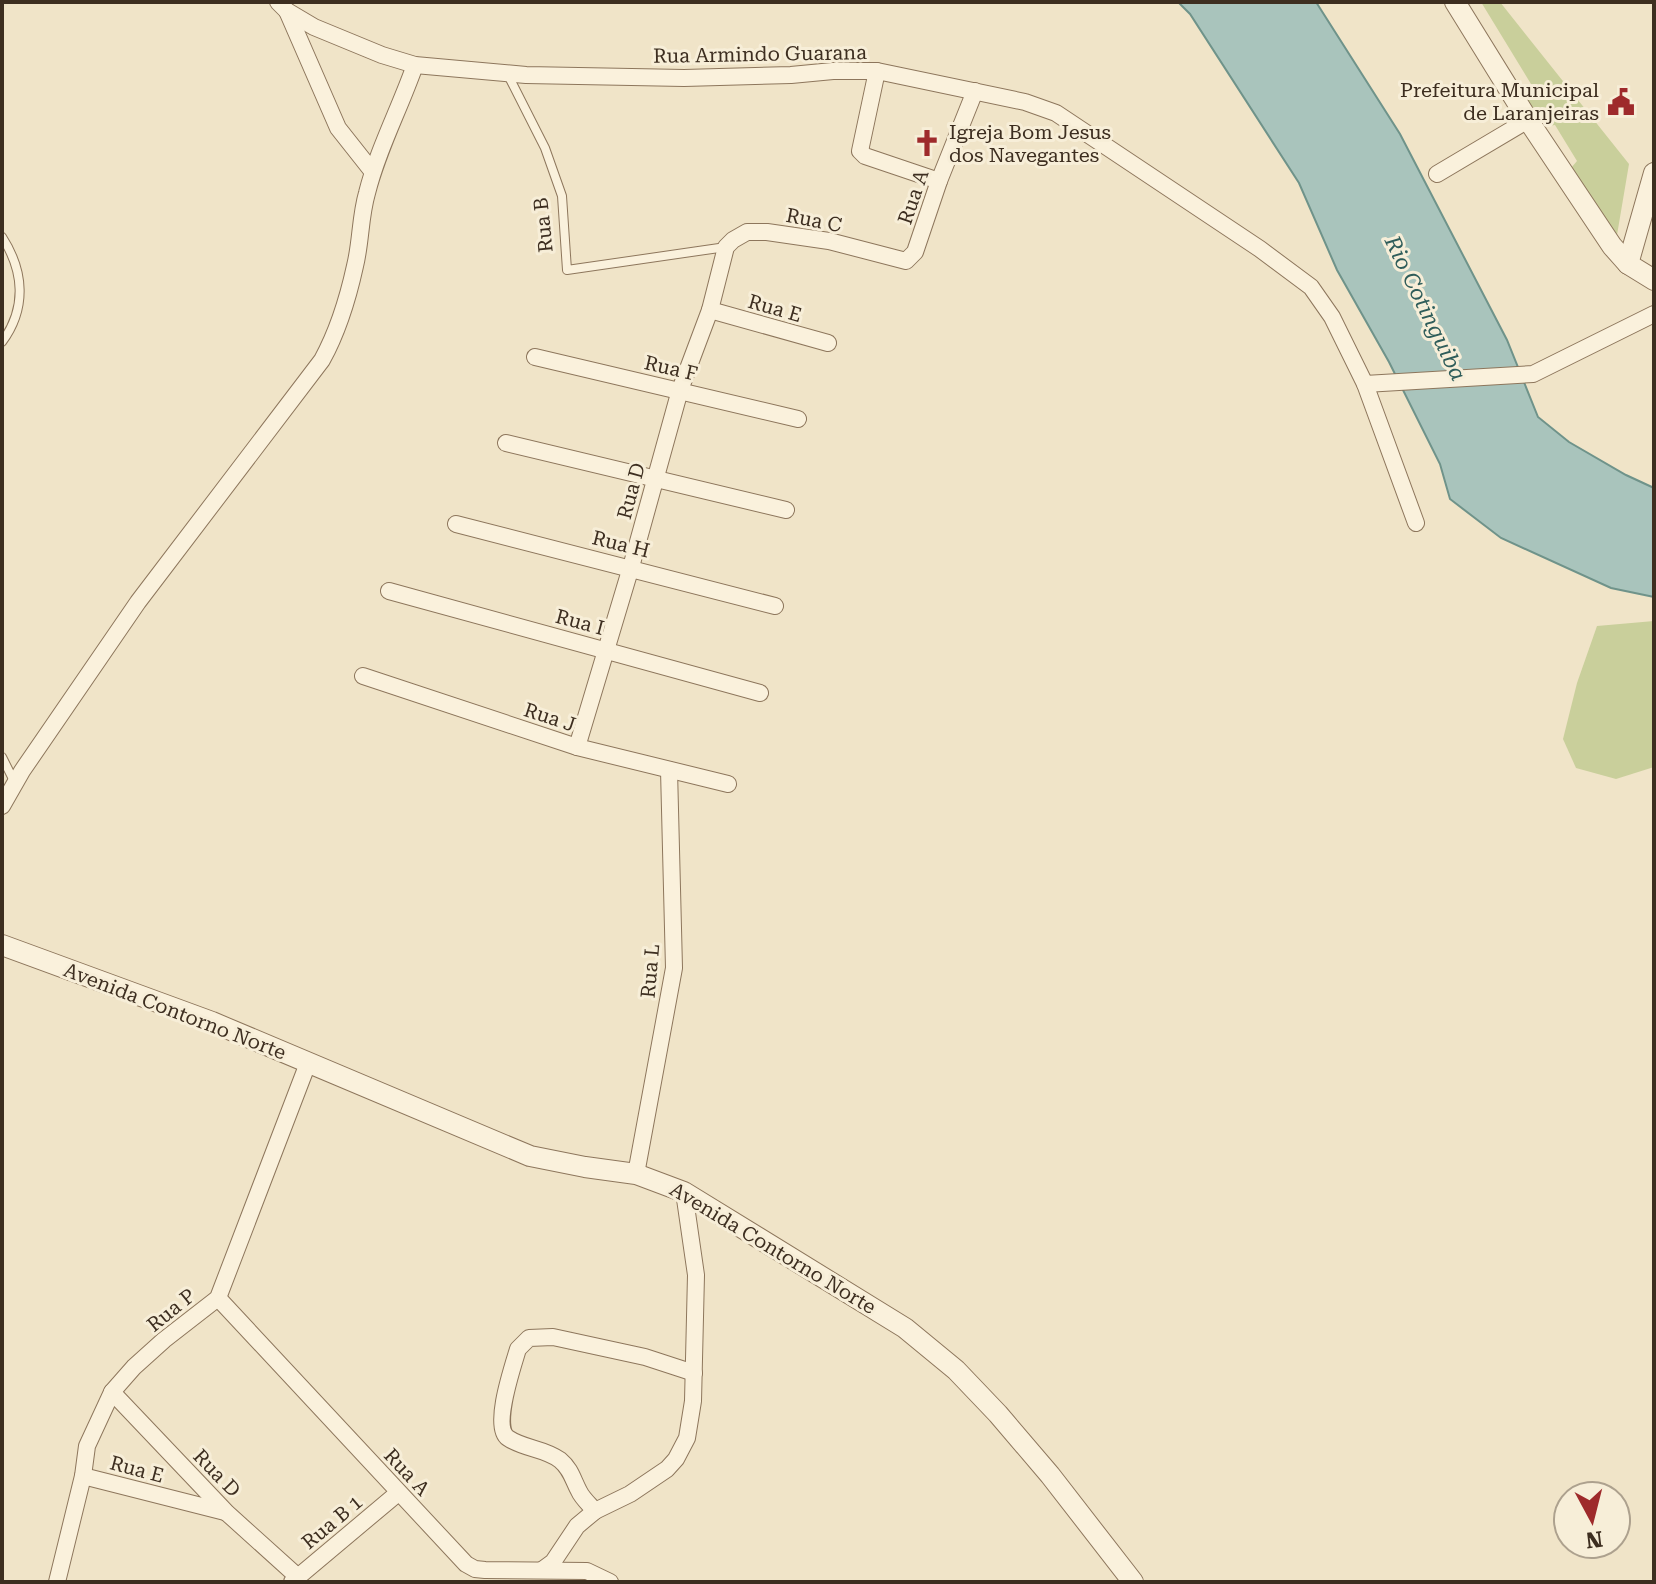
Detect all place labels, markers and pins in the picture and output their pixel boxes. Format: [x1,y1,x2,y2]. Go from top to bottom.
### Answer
place label: Prefeitura Municipal de Laranjeiras [1400,78,1599,125]
public building icon: Prefeitura Municipal de Laranjeiras [1606,87,1636,117]
place label: Igreja Bom Jesus dos Navegantes [949,120,1111,167]
church icon: Igreja Bom Jesus dos Navegantes [912,128,942,158]

